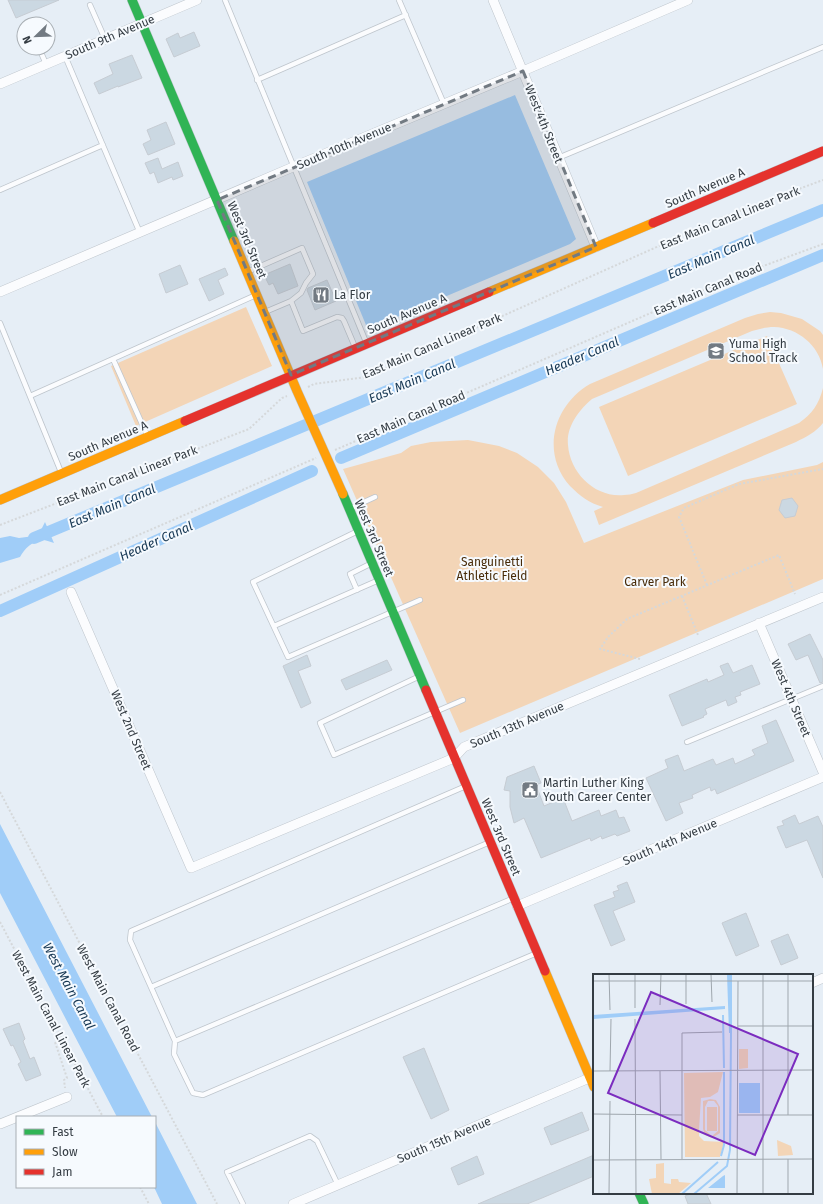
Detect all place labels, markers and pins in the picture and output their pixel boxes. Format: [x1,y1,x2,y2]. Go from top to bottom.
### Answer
restaurant icon: La Flor [311,285,331,305]
place label: La Flor [334,288,371,302]
place label: Yuma High School Track [729,337,798,365]
school or university icon: Yuma High School Track [706,341,726,361]
place label: Martin Luther King Youth Career Center [543,776,651,804]
public building icon: Martin Luther King Youth Career Center [520,780,540,800]

